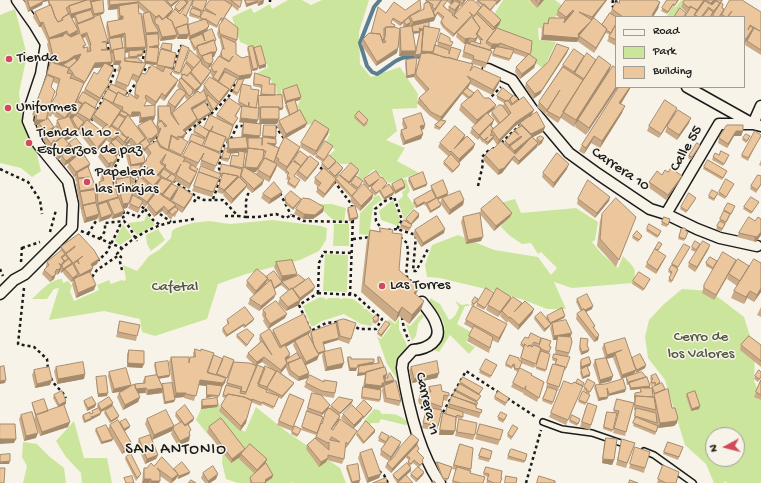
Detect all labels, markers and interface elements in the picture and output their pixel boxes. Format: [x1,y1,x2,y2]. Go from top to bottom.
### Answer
legend [615,16,745,88]
text: Road [653,25,679,39]
text: Park [653,45,676,59]
place label: Tienda [17,50,58,68]
marker: Tienda [4,54,14,64]
text: Building [653,65,692,79]
place label: Uniformes [16,99,77,117]
marker: Uniformes [3,103,13,113]
street label: Calle 55 [667,123,707,175]
place label: Tienda la 10 - Esfuerzos de paz [37,125,142,160]
marker: Tienda la 10 - Esfuerzos de paz [24,138,34,148]
street label: Carrera 10 [587,144,653,196]
place label: Papeleria las Tinajas [95,164,158,199]
marker: Papeleria las Tinajas [82,177,92,187]
place label: Las Torres [390,277,450,295]
park label: Cafetal [152,279,198,297]
marker: Las Torres [377,281,387,291]
park label: Cerro de los Valores [668,329,734,364]
street label: Carrera 11 [410,371,442,437]
north arrow [705,427,745,467]
district label: SAN ANTONIO [125,441,227,461]
text: N [708,444,720,453]

